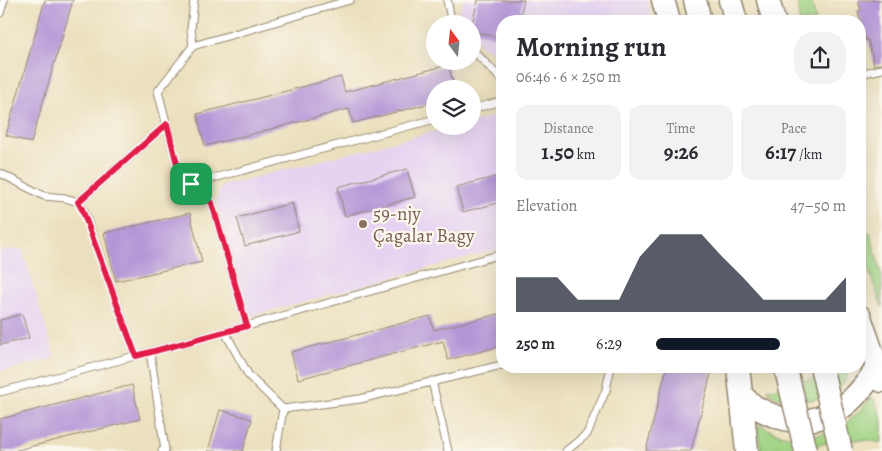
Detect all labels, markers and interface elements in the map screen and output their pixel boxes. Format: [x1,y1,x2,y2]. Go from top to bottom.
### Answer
north arrow [426,15,481,70]
map controls [426,15,481,135]
text: Morning run [516,28,666,66]
button: share [794,32,846,84]
text: 06:46 · 6 × 250 m [516,66,621,88]
button: layers [426,80,481,135]
text: Distance [543,119,593,138]
text: Time [666,119,696,138]
text: Pace [781,119,807,138]
text: 1.50 [541,138,574,166]
text: 9:26 [664,138,698,166]
text: 6:17 [765,138,796,166]
text: km [574,145,595,164]
text: /km [796,145,822,164]
pin [170,163,212,205]
icon: arrive [177,170,205,198]
text: Elevation [516,195,577,217]
text: 47–50 m [790,195,846,217]
place label: 59-njy Çagalar Bagy [373,201,475,249]
marker: 59-njy Çagalar Bagy [357,218,369,230]
text: 250 m [516,333,555,355]
text: 6:29 [596,333,622,355]

